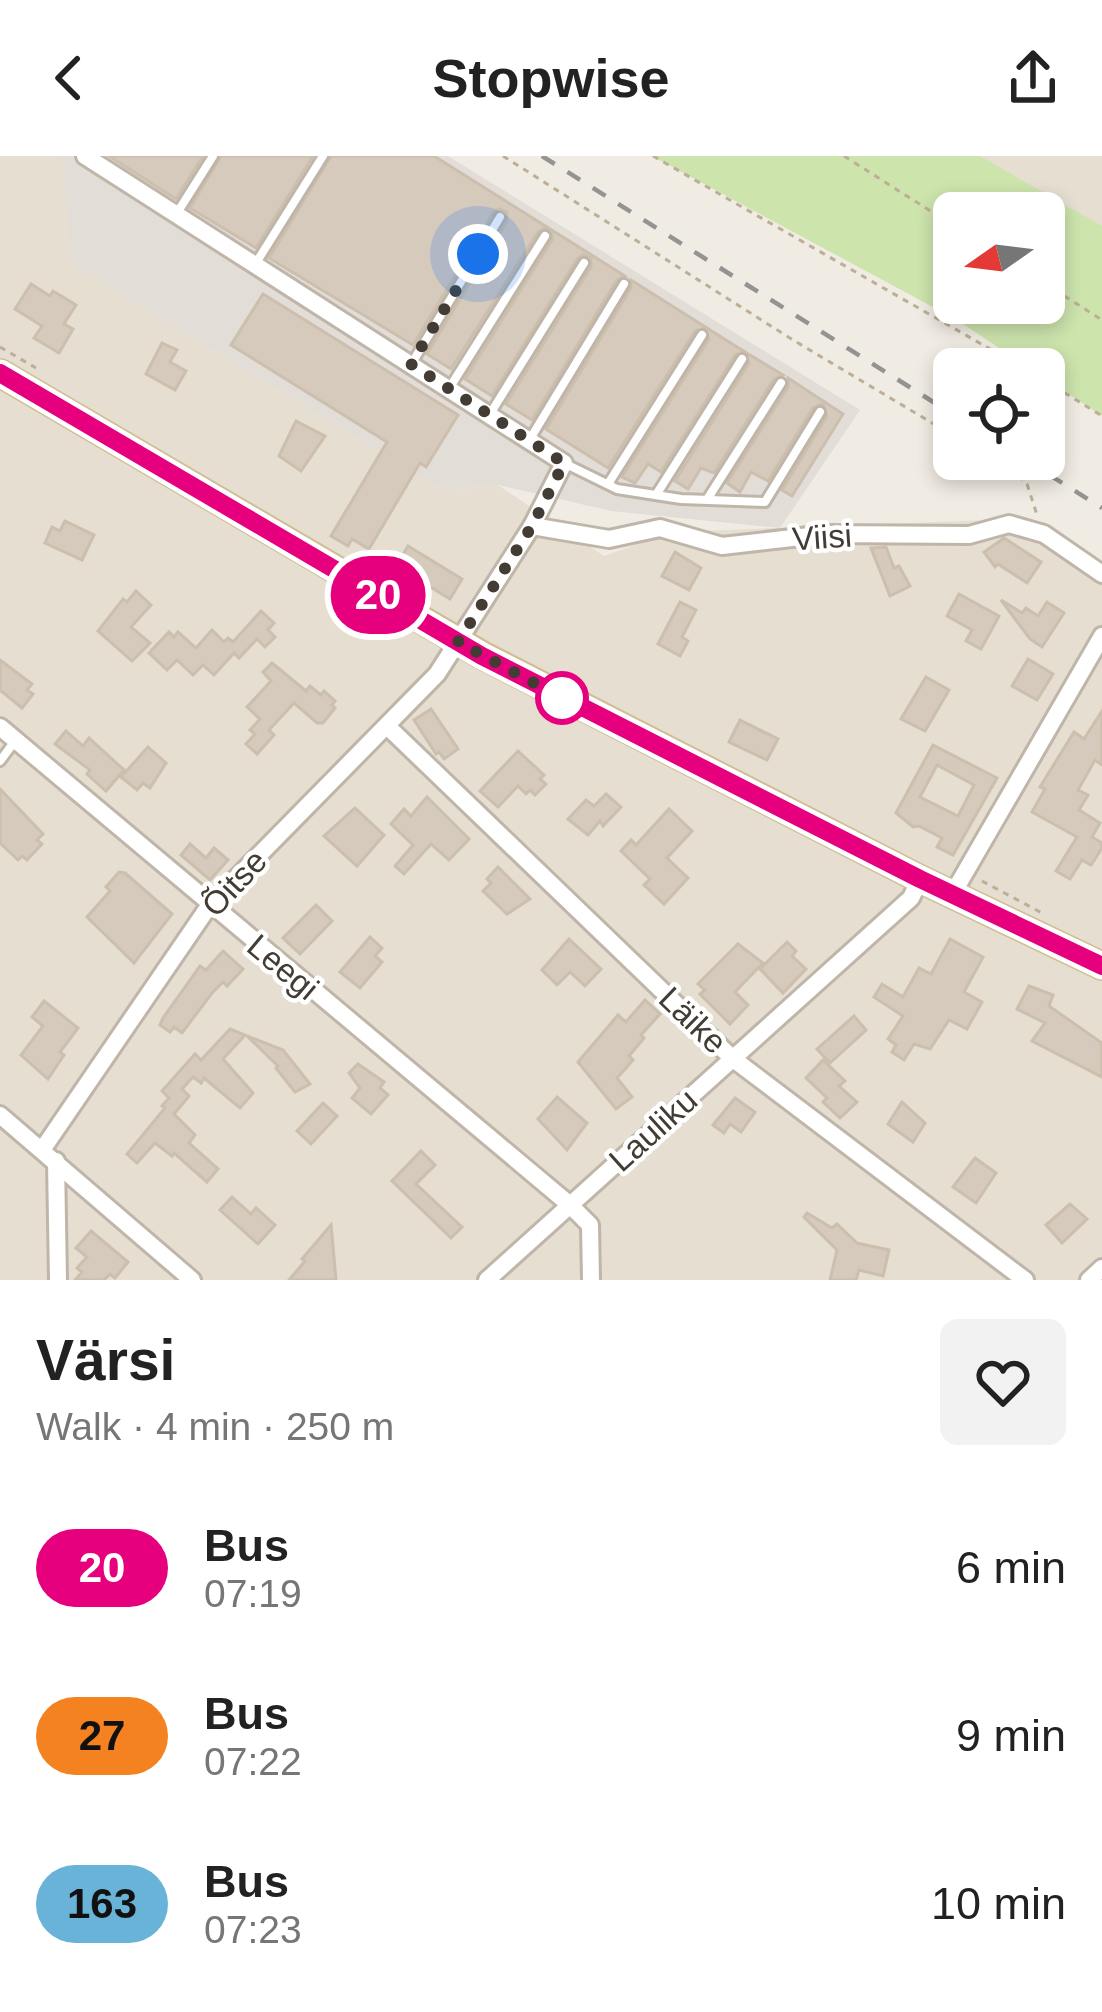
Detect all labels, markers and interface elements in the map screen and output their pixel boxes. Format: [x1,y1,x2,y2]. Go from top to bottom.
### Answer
icon: back [36,45,102,111]
icon: share [1000,45,1066,111]
text: Stopwise [432,48,670,108]
north arrow [933,192,1065,324]
map controls [933,192,1065,480]
your location [448,224,508,284]
button: locate [933,348,1065,480]
street label: Viisi [791,516,853,558]
line badge: 20 [324,556,432,634]
text: 20 [355,571,401,618]
unlabelled marker [537,673,587,723]
street label: Õitse [194,842,274,924]
street label: Leegi [240,927,326,1007]
street label: Läike [652,979,734,1061]
street label: Lauliku [602,1081,704,1179]
button: heart [940,1319,1066,1445]
text: Värsi [36,1328,175,1392]
text: Walk · 4 min · 250 m [36,1405,394,1448]
text: Bus [204,1520,289,1571]
text: 6 min [956,1542,1066,1593]
text: 20 [79,1544,125,1591]
text: 07:19 [204,1572,302,1615]
text: Bus [204,1688,289,1739]
text: 9 min [956,1710,1066,1761]
text: 27 [79,1712,125,1759]
text: 07:22 [204,1740,302,1783]
text: Bus [204,1856,289,1907]
text: 10 min [931,1878,1066,1929]
text: 163 [67,1880,137,1927]
text: 07:23 [204,1908,302,1951]

